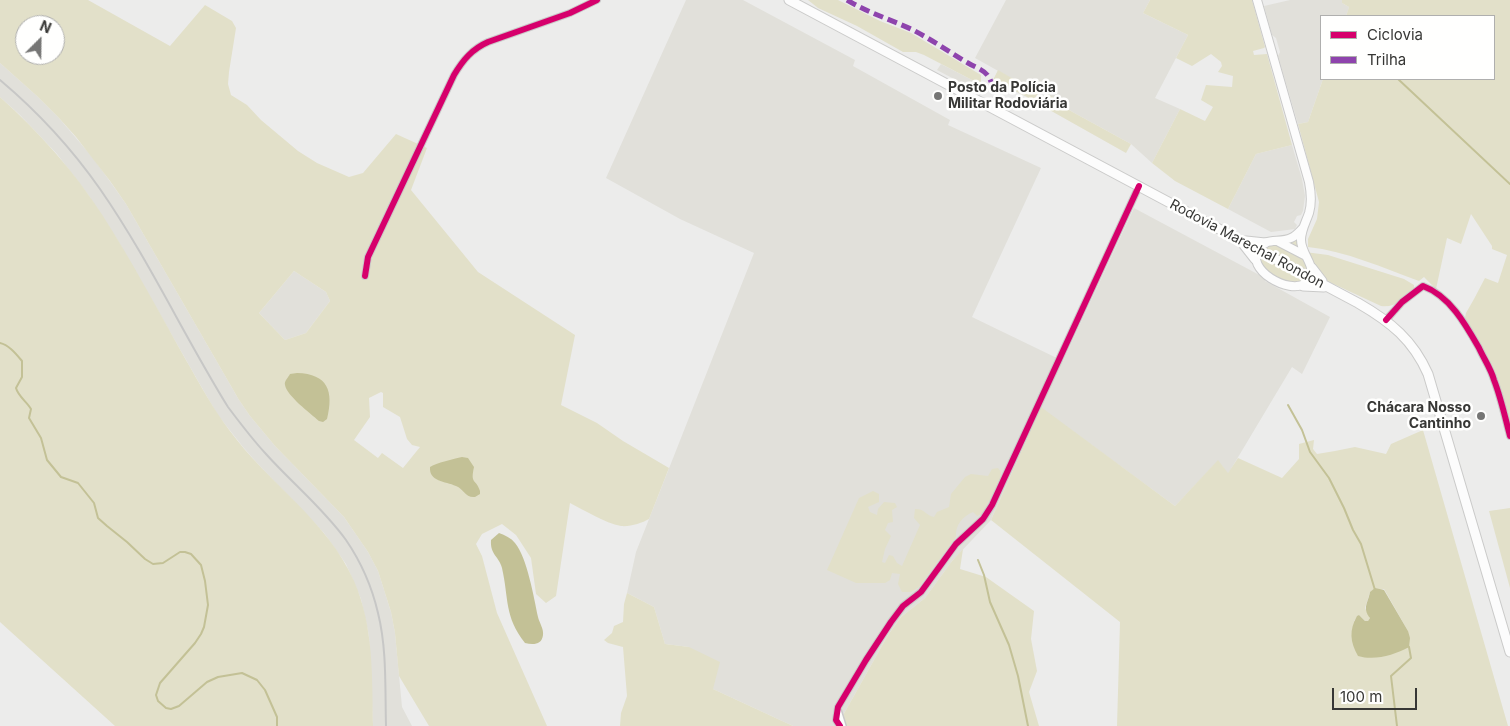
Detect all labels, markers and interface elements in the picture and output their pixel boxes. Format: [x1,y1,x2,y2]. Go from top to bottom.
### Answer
north arrow [15,15,65,65]
legend [1320,15,1495,80]
text: N [37,17,54,37]
text: Ciclovia [1367,25,1423,44]
text: Trilha [1367,50,1406,69]
place label: Posto da Polícia Militar Rodoviária [948,80,1068,112]
marker: Posto da Polícia Militar Rodoviária [932,90,944,102]
street label: Rodovia Marechal Rondon [1167,196,1327,292]
place label: Chácara Nosso Cantinho [1367,400,1471,432]
marker: Chácara Nosso Cantinho [1475,410,1487,422]
scale bar [1335,678,1420,710]
text: 100 m [1340,687,1382,706]

